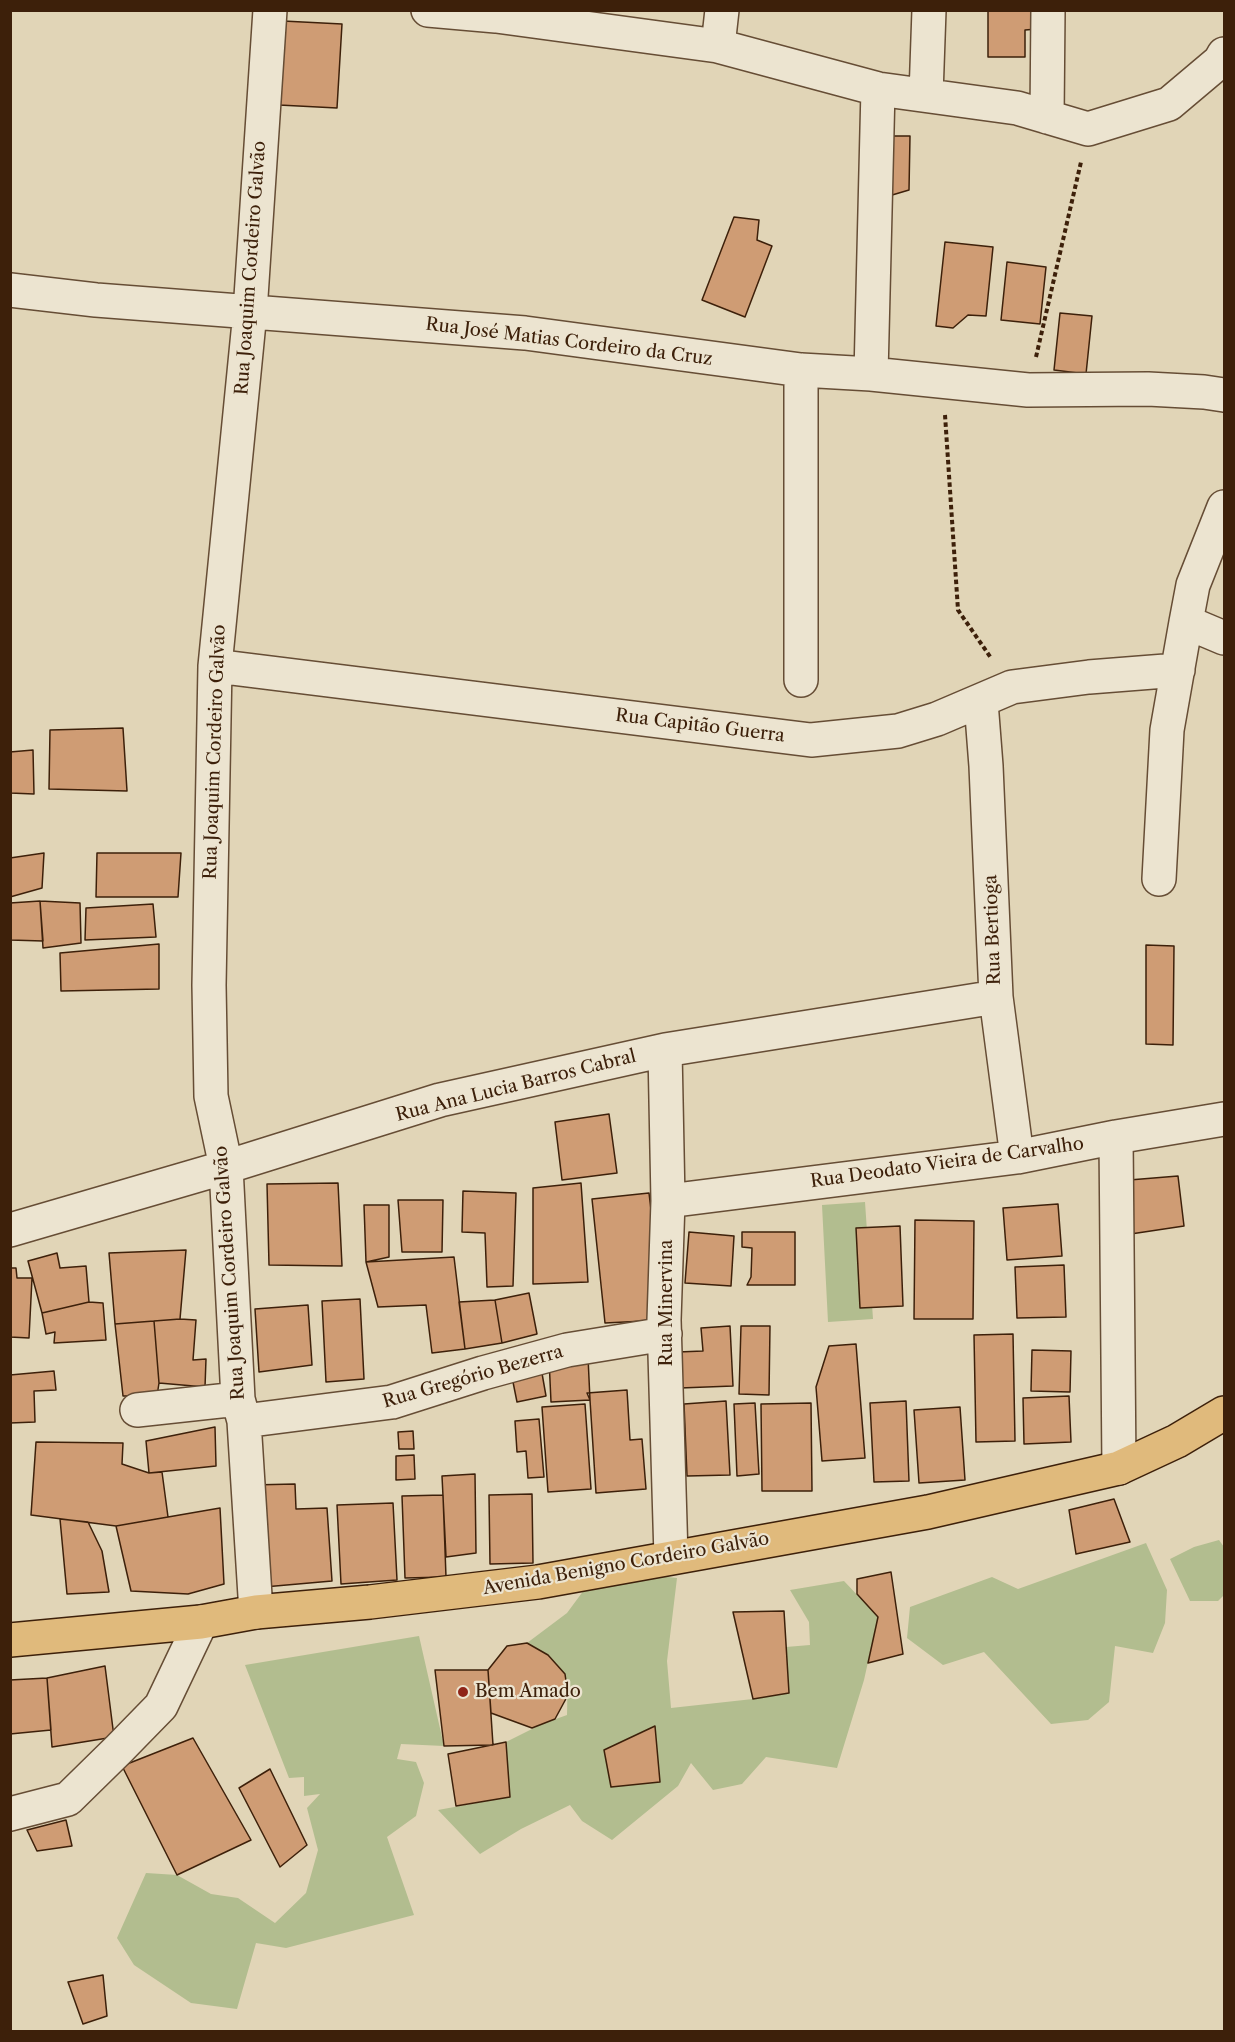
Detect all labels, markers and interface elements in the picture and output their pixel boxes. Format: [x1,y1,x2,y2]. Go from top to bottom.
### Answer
street label: Rua Joaquim Cordeiro Galvão [231,140,271,396]
street label: Rua José Matias Cordeiro da Cruz [424,314,714,370]
street label: Rua Joaquim Cordeiro Galvão [200,624,230,880]
street label: Rua Capitão Guerra [614,705,786,747]
street label: Rua Bertioga [980,874,1006,986]
street label: Rua Ana Lucia Barros Cabral [394,1046,638,1126]
street label: Rua Deodato Vieira de Carvalho [809,1133,1085,1193]
street label: Rua Joaquim Cordeiro Galvão [210,1145,250,1401]
street label: Rua Minervina [656,1239,678,1367]
street label: Rua Gregório Bezerra [380,1341,566,1413]
street label: Avenida Benigno Cordeiro Galvão [481,1528,771,1600]
place label: Bem Amado [475,1681,581,1703]
marker: Bem Amado [456,1685,470,1699]

